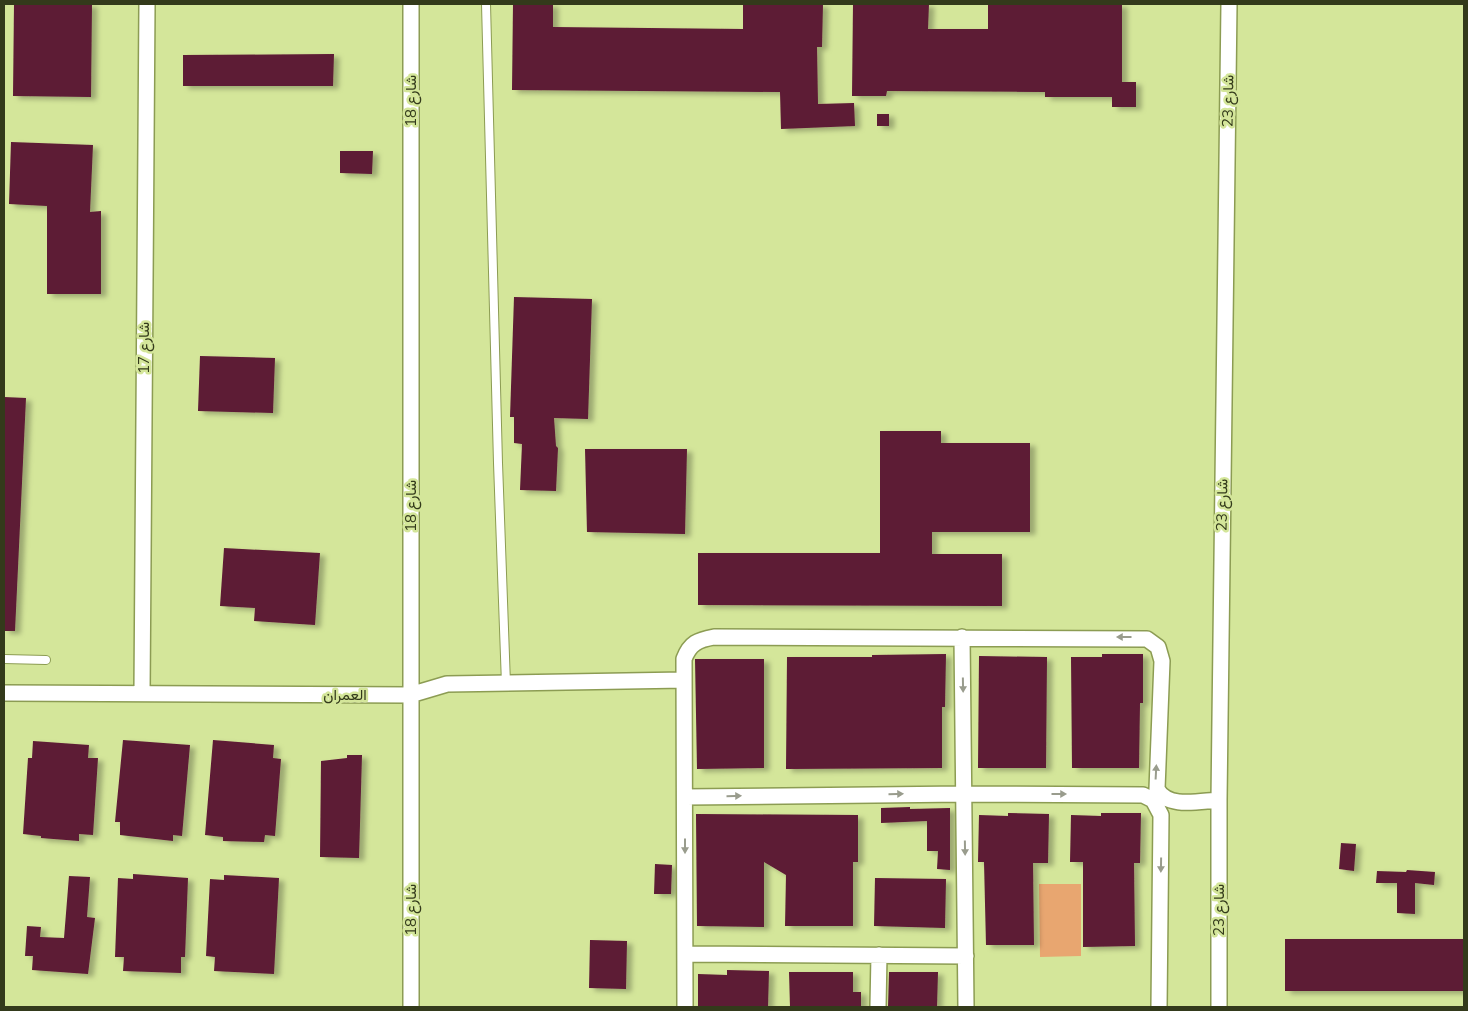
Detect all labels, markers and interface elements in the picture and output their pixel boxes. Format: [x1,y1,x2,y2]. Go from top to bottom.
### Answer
street label: شارع 18 [401,75,422,127]
street label: شارع 23 [1218,75,1239,127]
street label: شارع 17 [134,322,155,374]
street label: شارع 23 [1212,479,1233,531]
street label: شارع 18 [401,480,422,532]
one-way arrow [1116,633,1132,641]
one-way arrow [959,678,967,694]
street label: العمران [323,685,367,704]
one-way arrow [1153,764,1161,780]
one-way arrow [888,790,904,798]
one-way arrow [1051,790,1067,798]
one-way arrow [726,792,742,800]
one-way arrow [681,838,689,854]
one-way arrow [961,840,969,856]
one-way arrow [1157,857,1165,873]
street label: شارع 18 [401,884,422,936]
street label: شارع 23 [1209,884,1230,936]

